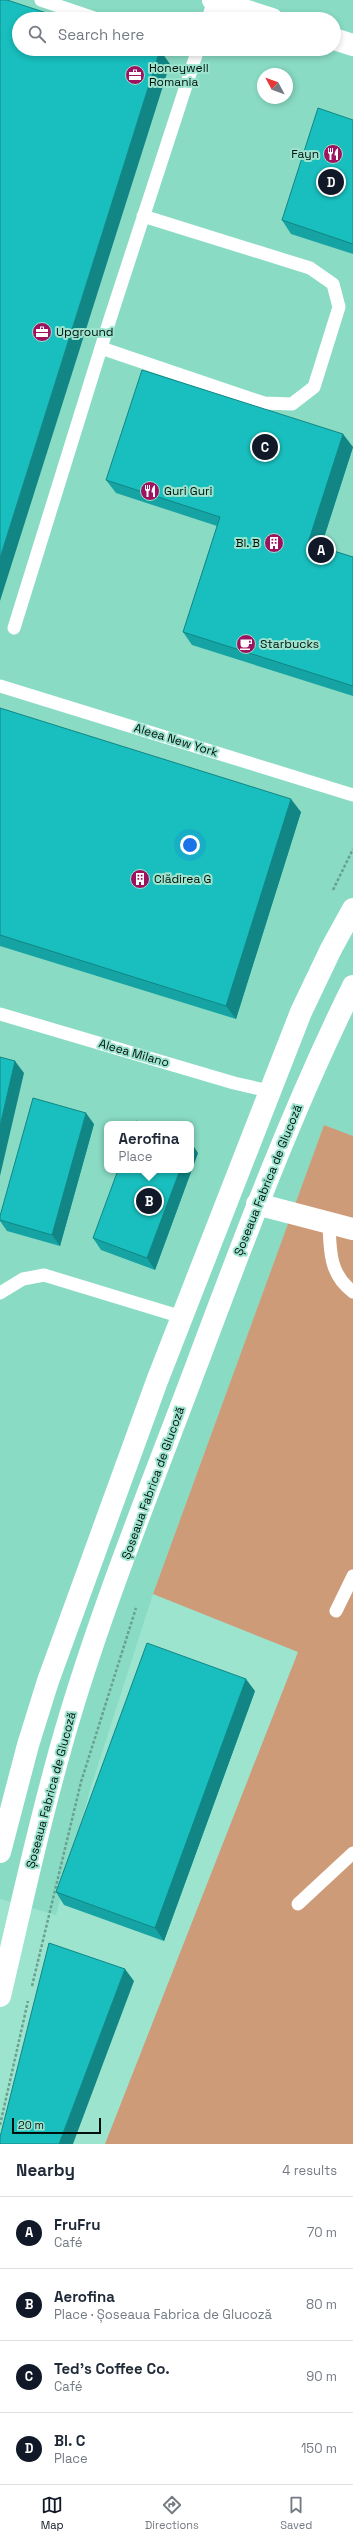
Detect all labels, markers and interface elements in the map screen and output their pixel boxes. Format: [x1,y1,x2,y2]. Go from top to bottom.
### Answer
search box [12,12,341,56]
icon: search [26,23,48,45]
text: Search here [58,25,144,44]
place label: Honeywell Romania [149,60,209,90]
office icon: Honeywell Romania [124,64,146,86]
north arrow [257,68,293,104]
restaurant icon: Fayn [322,143,344,165]
place label: Fayn [291,146,319,162]
pin: D [318,167,344,197]
office icon: Upground [31,321,53,343]
place label: Upground [56,324,114,340]
pin: C [252,432,278,462]
restaurant icon: Guri Guri [139,480,161,502]
place label: Guri Guri [164,483,213,499]
building icon: Bl. B [263,532,285,554]
place label: Bl. B [235,535,260,551]
pin: A [308,535,334,565]
cafe icon: Starbucks [235,633,257,655]
place label: Starbucks [260,636,319,652]
street label: Aleea New York [132,720,220,761]
your location [180,835,200,855]
building icon: Clădirea G [129,868,151,890]
place label: Clădirea G [154,871,211,887]
street label: Aleea Milano [97,1035,171,1071]
street label: Șoseaua Fabrica de Glucoză [230,1102,306,1258]
popup [104,1121,194,1173]
text: Aerofina [119,1129,179,1148]
text: Place [119,1148,152,1165]
pin: B [136,1186,162,1216]
street label: Șoseaua Fabrica de Glucoză [118,1404,188,1562]
street label: Șoseaua Fabrica de Glucoză [22,1710,80,1870]
scale bar [12,2116,101,2135]
text: 20 m [18,2118,44,2132]
text: Nearby [16,2159,75,2181]
text: 4 results [282,2162,337,2179]
text: FruFru [54,2215,100,2234]
text: A [25,2224,33,2241]
text: 70 m [307,2224,337,2241]
text: Café [54,2234,83,2251]
text: Aerofina [54,2287,115,2306]
text: B [25,2296,33,2313]
text: 80 m [306,2296,337,2313]
text: Place · Șoseaua Fabrica de Glucoză [54,2306,272,2323]
text: Ted's Coffee Co. [54,2359,170,2378]
text: C [25,2368,33,2385]
text: 90 m [306,2368,337,2385]
text: Café [54,2378,83,2395]
text: Bl. C [54,2431,85,2450]
text: D [25,2440,33,2457]
text: 150 m [301,2440,337,2457]
text: Place [54,2450,88,2467]
tab: Map [41,2494,64,2532]
tab: Directions [145,2494,199,2532]
tab: Saved [280,2494,312,2532]

